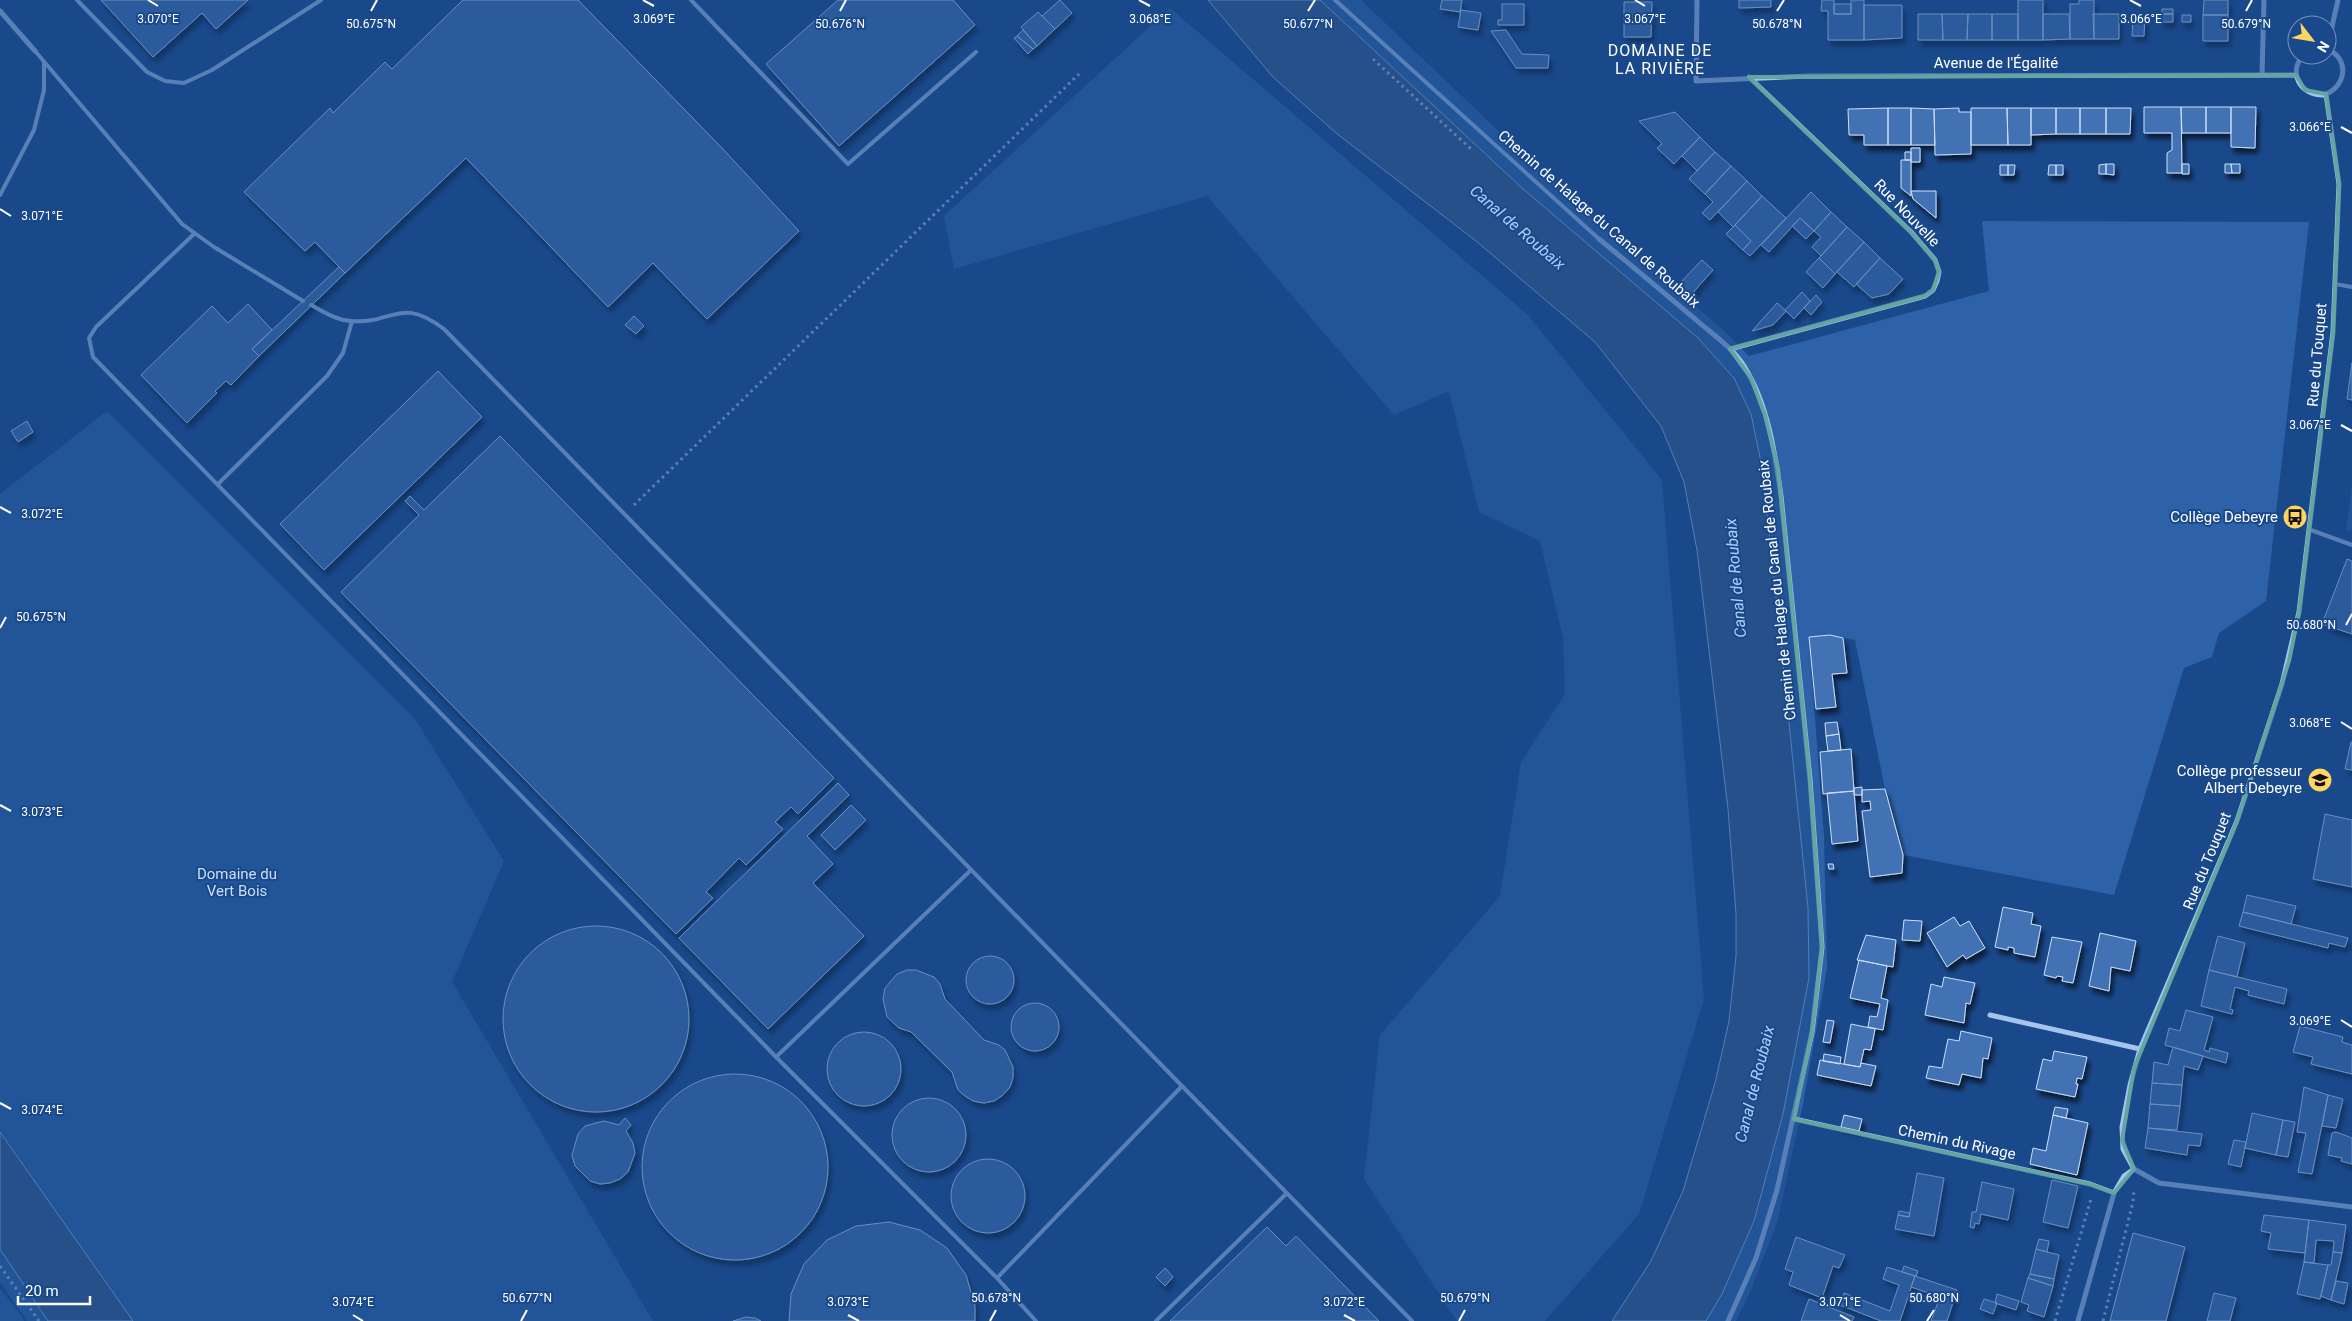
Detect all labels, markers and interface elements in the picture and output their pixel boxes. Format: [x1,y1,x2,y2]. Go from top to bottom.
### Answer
text: 3.070°E [137,12,179,26]
text: 3.069°E [633,12,675,26]
text: 3.068°E [1129,12,1171,26]
text: 3.067°E [1624,12,1666,26]
text: 3.066°E [2120,12,2162,26]
north arrow [2287,15,2337,65]
text: 50.675°N [346,17,396,31]
text: 50.676°N [815,17,865,31]
text: 50.677°N [1283,17,1333,31]
text: 50.678°N [1752,17,1802,31]
text: 50.679°N [2221,17,2271,31]
text: N [2314,38,2333,55]
district label: DOMAINE DE LA RIVIÈRE [1608,41,1712,78]
street label: Avenue de l'Égalité [1934,54,2058,72]
text: 3.066°E [2289,120,2331,134]
street label: Chemin de Halage du Canal de Roubaix [1494,126,1704,312]
street label: Rue Nouvelle [1870,175,1944,251]
water label: Canal de Roubaix [1467,180,1569,274]
text: 3.071°E [21,209,63,223]
street label: Rue du Touquet [2303,302,2331,408]
text: 3.067°E [2289,418,2331,432]
street label: Chemin de Halage du Canal de Roubaix [1754,458,1800,721]
bus stop icon: Collège Debeyre [2282,504,2308,530]
text: 3.072°E [21,507,63,521]
place label: Collège Debeyre [2170,508,2278,526]
water label: Canal de Roubaix [1721,517,1750,638]
text: 50.675°N [16,610,66,624]
text: 50.680°N [2286,618,2336,632]
text: 3.068°E [2289,716,2331,730]
place label: Collège professeur Albert Debeyre [2177,762,2302,797]
school or university icon: Collège professeur Albert Debeyre [2307,767,2333,793]
text: 3.073°E [21,805,63,819]
street label: Rue du Touquet [2179,809,2235,913]
park label: Domaine du Vert Bois [197,865,277,900]
text: 3.069°E [2289,1014,2331,1028]
water label: Canal de Roubaix [1731,1023,1778,1145]
text: 3.074°E [21,1103,63,1117]
street label: Chemin du Rivage [1897,1121,2018,1163]
scale bar [18,1274,90,1306]
text: 20 m [25,1282,59,1300]
text: 50.677°N [502,1291,552,1305]
text: 50.678°N [971,1291,1021,1305]
text: 50.679°N [1440,1291,1490,1305]
text: 50.680°N [1909,1291,1959,1305]
text: 3.074°E [332,1295,374,1309]
text: 3.073°E [827,1295,869,1309]
text: 3.072°E [1323,1295,1365,1309]
text: 3.071°E [1819,1295,1861,1309]

